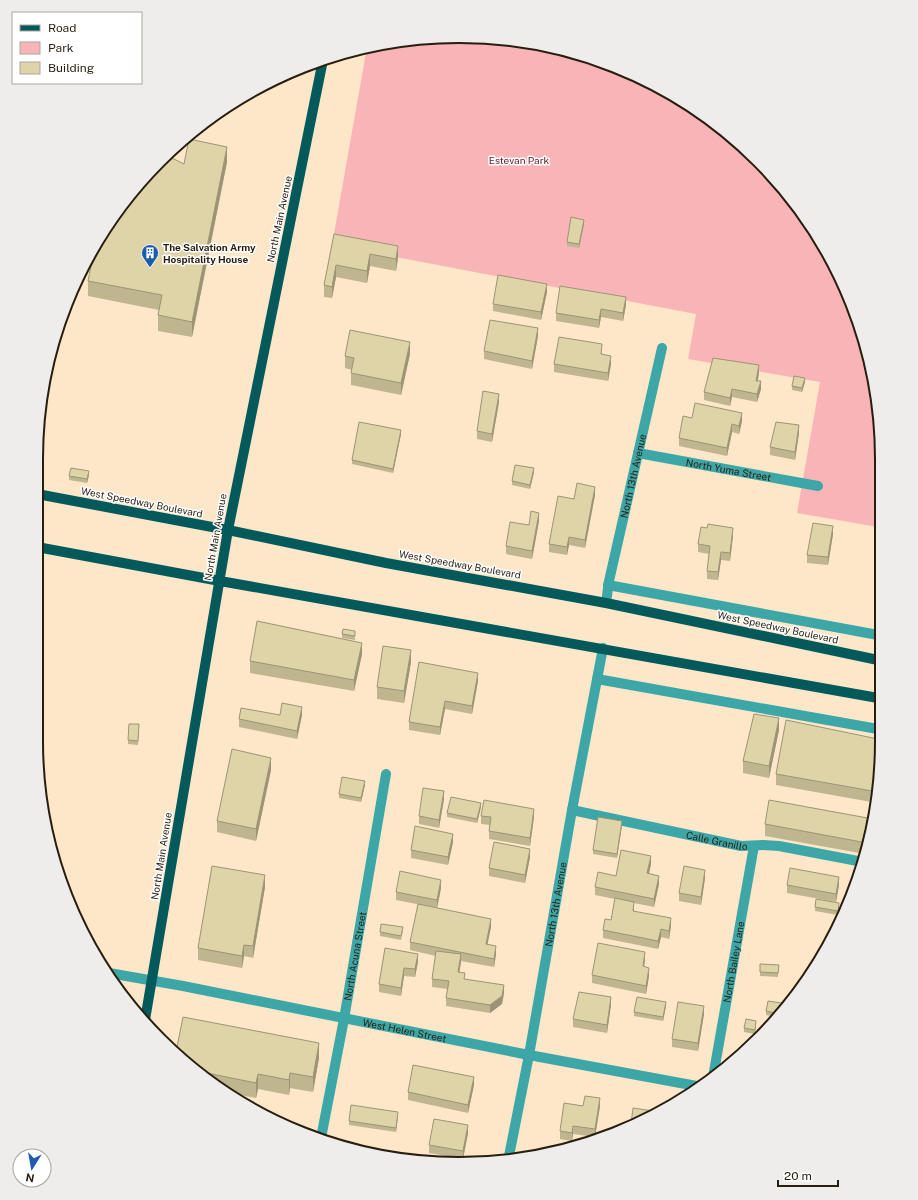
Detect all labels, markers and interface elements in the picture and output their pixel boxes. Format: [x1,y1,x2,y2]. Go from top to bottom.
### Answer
legend [12,12,142,84]
text: Road [48,21,76,35]
text: Park [48,41,74,55]
text: Building [48,61,94,75]
park label: Estevan Park [489,154,550,166]
street label: North Main Avenue [264,174,294,263]
place label: The Salvation Army Hospitality House [163,241,256,265]
building icon: The Salvation Army Hospitality House [140,243,160,268]
street label: North 13th Avenue [618,432,648,519]
street label: North Yuma Street [685,456,772,483]
street label: West Speedway Boulevard [80,484,204,520]
street label: North Main Avenue [201,492,229,582]
street label: West Speedway Boulevard [398,547,522,581]
street label: West Speedway Boulevard [716,608,840,646]
street label: North Main Avenue [148,811,174,901]
street label: Calle Granillo [685,828,748,852]
street label: North 13th Avenue [542,861,569,948]
street label: North Acuna Street [341,911,368,1002]
street label: North Bailey Lane [720,920,747,1003]
street label: West Helen Street [362,1016,448,1044]
north arrow [12,1148,52,1188]
scale bar [778,1162,838,1188]
text: 20 m [784,1169,812,1183]
text: N [25,1171,35,1185]

